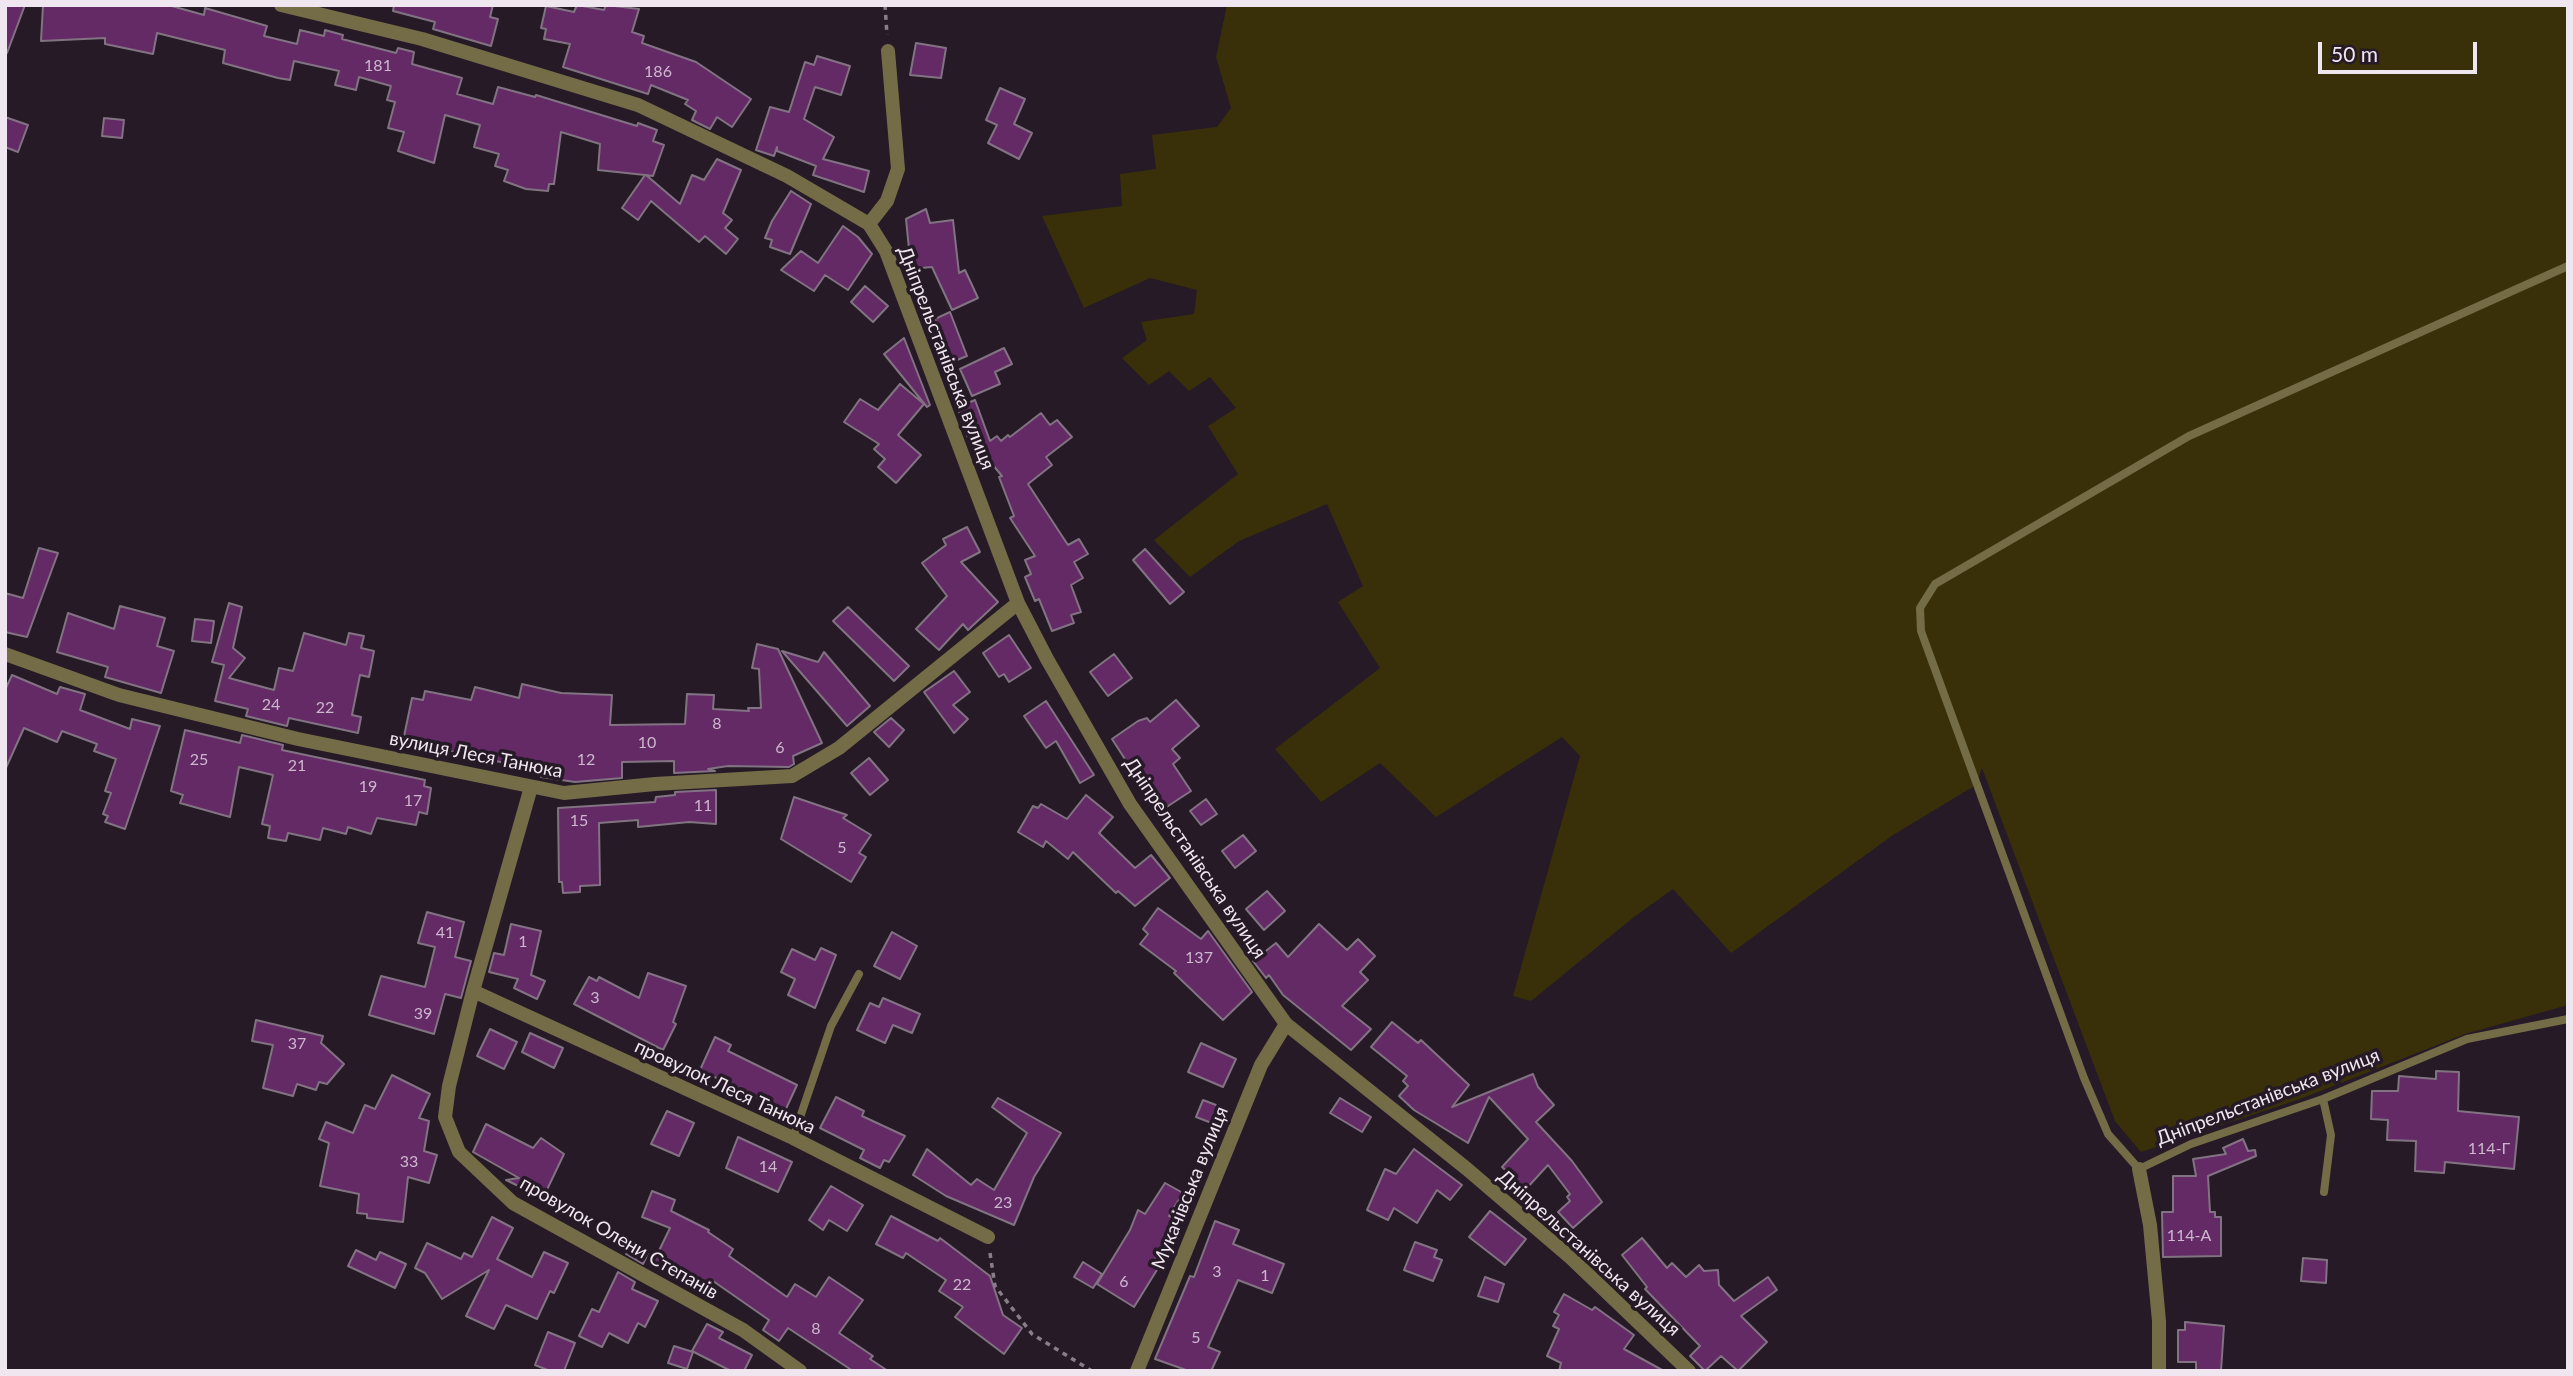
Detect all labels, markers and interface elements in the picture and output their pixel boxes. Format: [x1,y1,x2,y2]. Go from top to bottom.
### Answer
scale bar [2321,28,2480,72]
text: 50 m [2331,41,2378,66]
house number: 181 [364,56,392,76]
house number: 186 [644,62,672,82]
street label: Дніпрельстанівська вулиця [893,243,999,473]
house number: 24 [262,695,280,715]
house number: 22 [316,698,334,718]
house number: 8 [712,714,722,734]
street label: вулиця Леся Танюка [387,727,565,783]
house number: 10 [638,733,656,753]
house number: 6 [775,738,785,758]
house number: 25 [190,750,208,770]
house number: 12 [577,750,595,770]
street label: Дніпрельстанівська вулиця [1119,753,1271,963]
house number: 21 [288,756,306,776]
house number: 19 [359,777,377,797]
house number: 17 [404,791,422,811]
house number: 11 [694,796,712,816]
house number: 15 [570,811,588,831]
house number: 5 [837,838,847,858]
house number: 41 [436,923,454,943]
house number: 1 [518,932,528,952]
house number: 137 [1185,948,1213,968]
house number: 3 [590,988,600,1008]
house number: 39 [414,1004,432,1024]
house number: 37 [288,1034,306,1054]
street label: провулок Леся Танюка [631,1035,819,1139]
street label: Дніпрельстанівська вулиця [2153,1044,2383,1150]
street label: Мукачівська вулиця [1147,1103,1233,1273]
house number: 114-Г [2468,1139,2510,1159]
house number: 33 [400,1152,418,1172]
house number: 14 [759,1157,777,1177]
street label: Дніпрельстанівська вулиця [1493,1165,1685,1341]
street label: провулок Олени Степанів [516,1172,722,1304]
house number: 23 [994,1193,1012,1213]
house number: 114-А [2167,1226,2211,1246]
house number: 3 [1212,1262,1222,1282]
house number: 1 [1260,1266,1270,1286]
house number: 6 [1119,1272,1129,1292]
house number: 22 [953,1275,971,1295]
house number: 8 [811,1319,821,1339]
house number: 5 [1191,1328,1201,1348]

